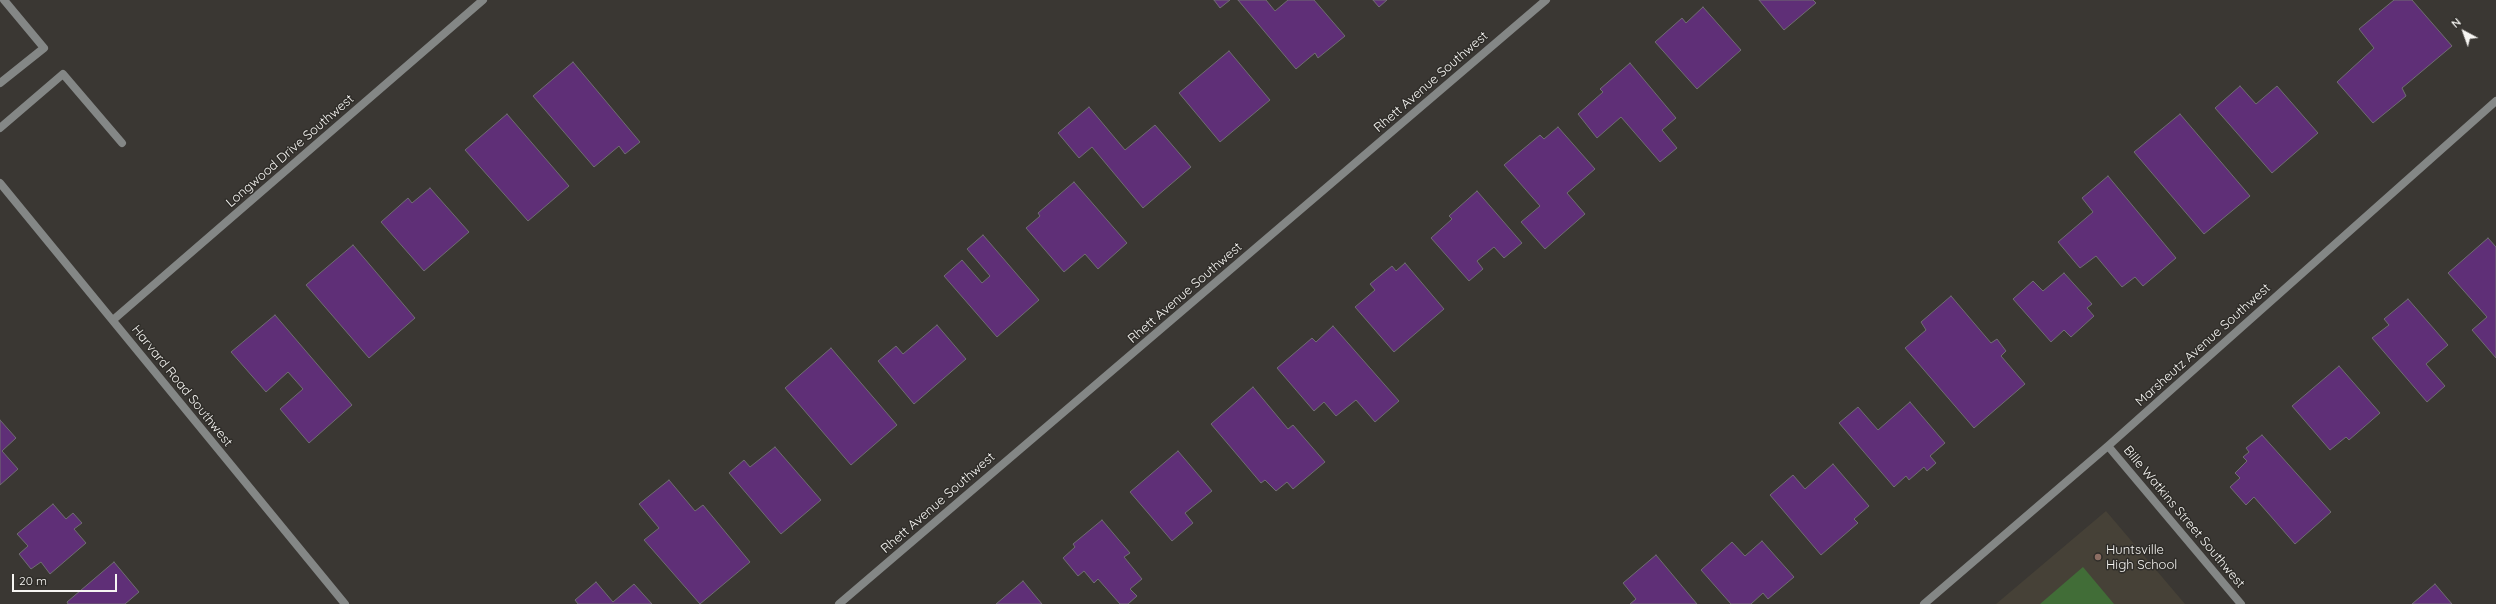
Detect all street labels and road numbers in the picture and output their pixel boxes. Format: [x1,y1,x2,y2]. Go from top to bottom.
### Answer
street label: Rhett Avenue Southwest [1371,28,1491,136]
street label: Longwood Drive Southwest [223,91,357,211]
street label: Rhett Avenue Southwest [1125,239,1245,347]
street label: Marsheutz Avenue Southwest [2132,280,2274,410]
street label: Harvard Road Southwest [128,322,236,450]
street label: Bille Watkins Street Southwest [2120,443,2248,591]
street label: Rhett Avenue Southwest [878,449,998,557]

